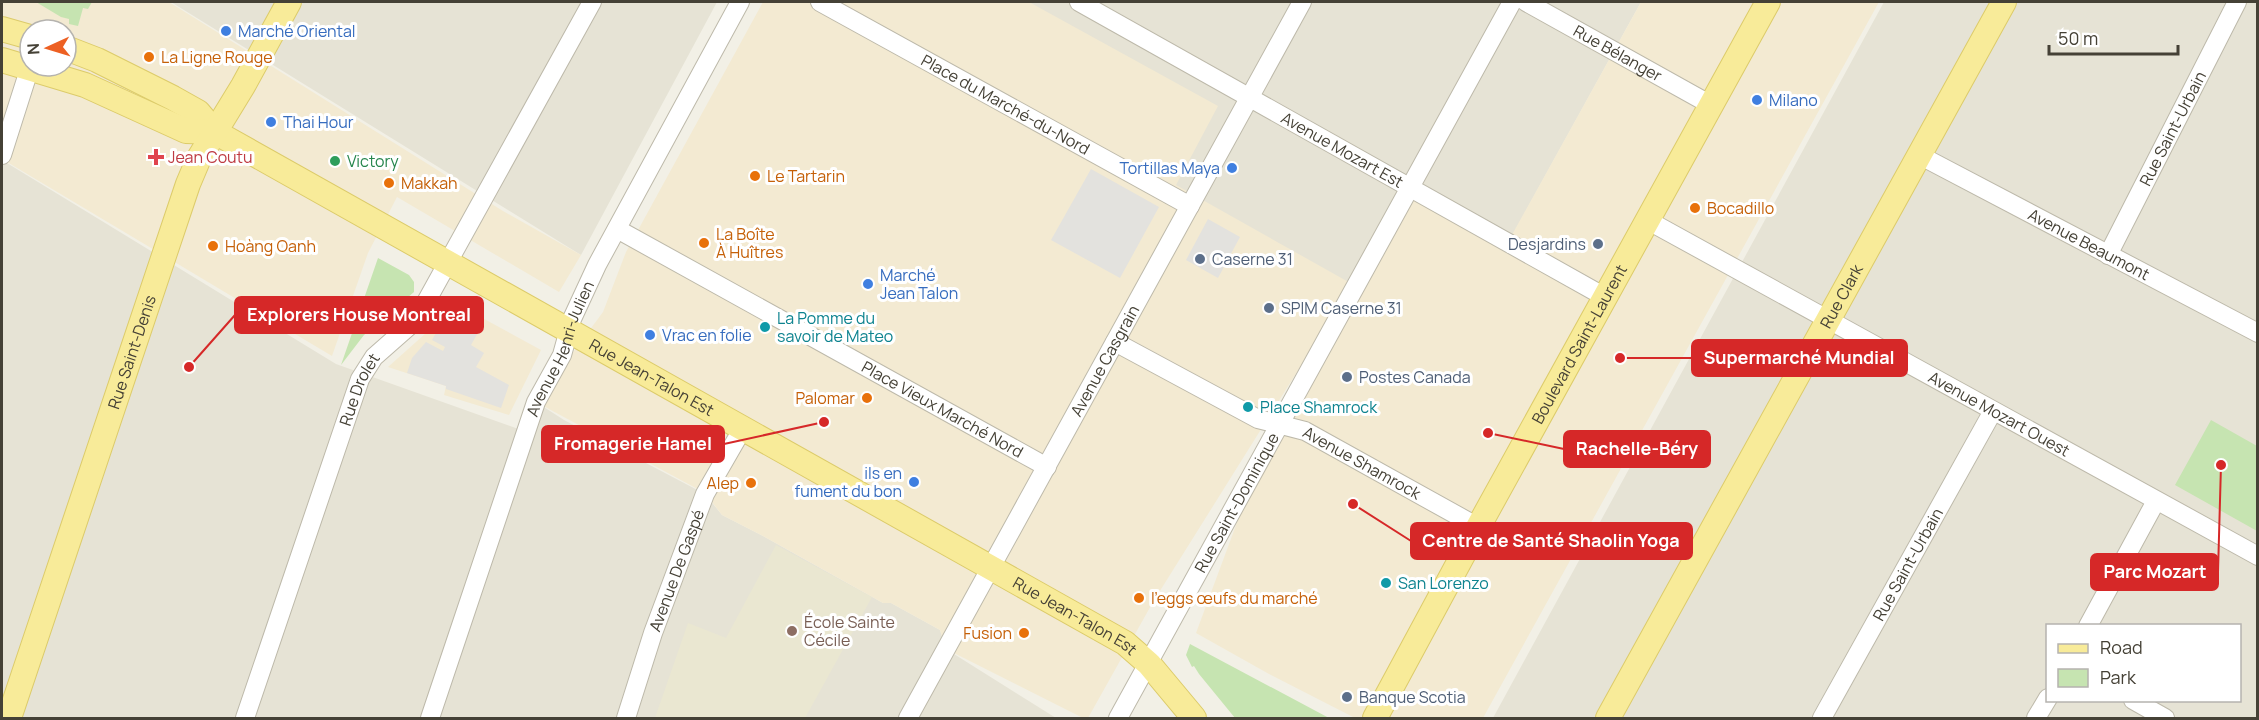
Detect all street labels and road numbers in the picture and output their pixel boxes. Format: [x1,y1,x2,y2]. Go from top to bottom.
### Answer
street label: Rue Bélanger [1570,20,1666,87]
street label: Place du Marché-du-Nord [917,49,1094,160]
street label: Rue Saint-Urbain [2134,67,2211,190]
street label: Avenue Mozart Est [1277,107,1407,193]
street label: Avenue Beaumont [2024,203,2154,285]
street label: Rue Clark [1815,259,1868,332]
street label: Boulevard Saint-Laurent [1526,260,1632,428]
street label: Avenue Henri-Julien [521,277,599,419]
street label: Rue Saint-Denis [102,292,161,412]
street label: Avenue Casgrain [1065,301,1144,420]
street label: Rue Jean-Talon Est [585,333,718,421]
street label: Rue Drolet [334,349,385,429]
street label: Place Vieux Marché Nord [858,356,1027,463]
street label: Avenue Mozart Ouest [1925,366,2074,461]
street label: Avenue Shamrock [1299,421,1426,505]
street label: Rue Saint-Dominique [1189,429,1284,576]
street label: Rue Saint-Urbain [1867,504,1948,625]
street label: Avenue De Gaspé [644,506,709,635]
street label: Rue Jean-Talon Est [1009,571,1142,660]

